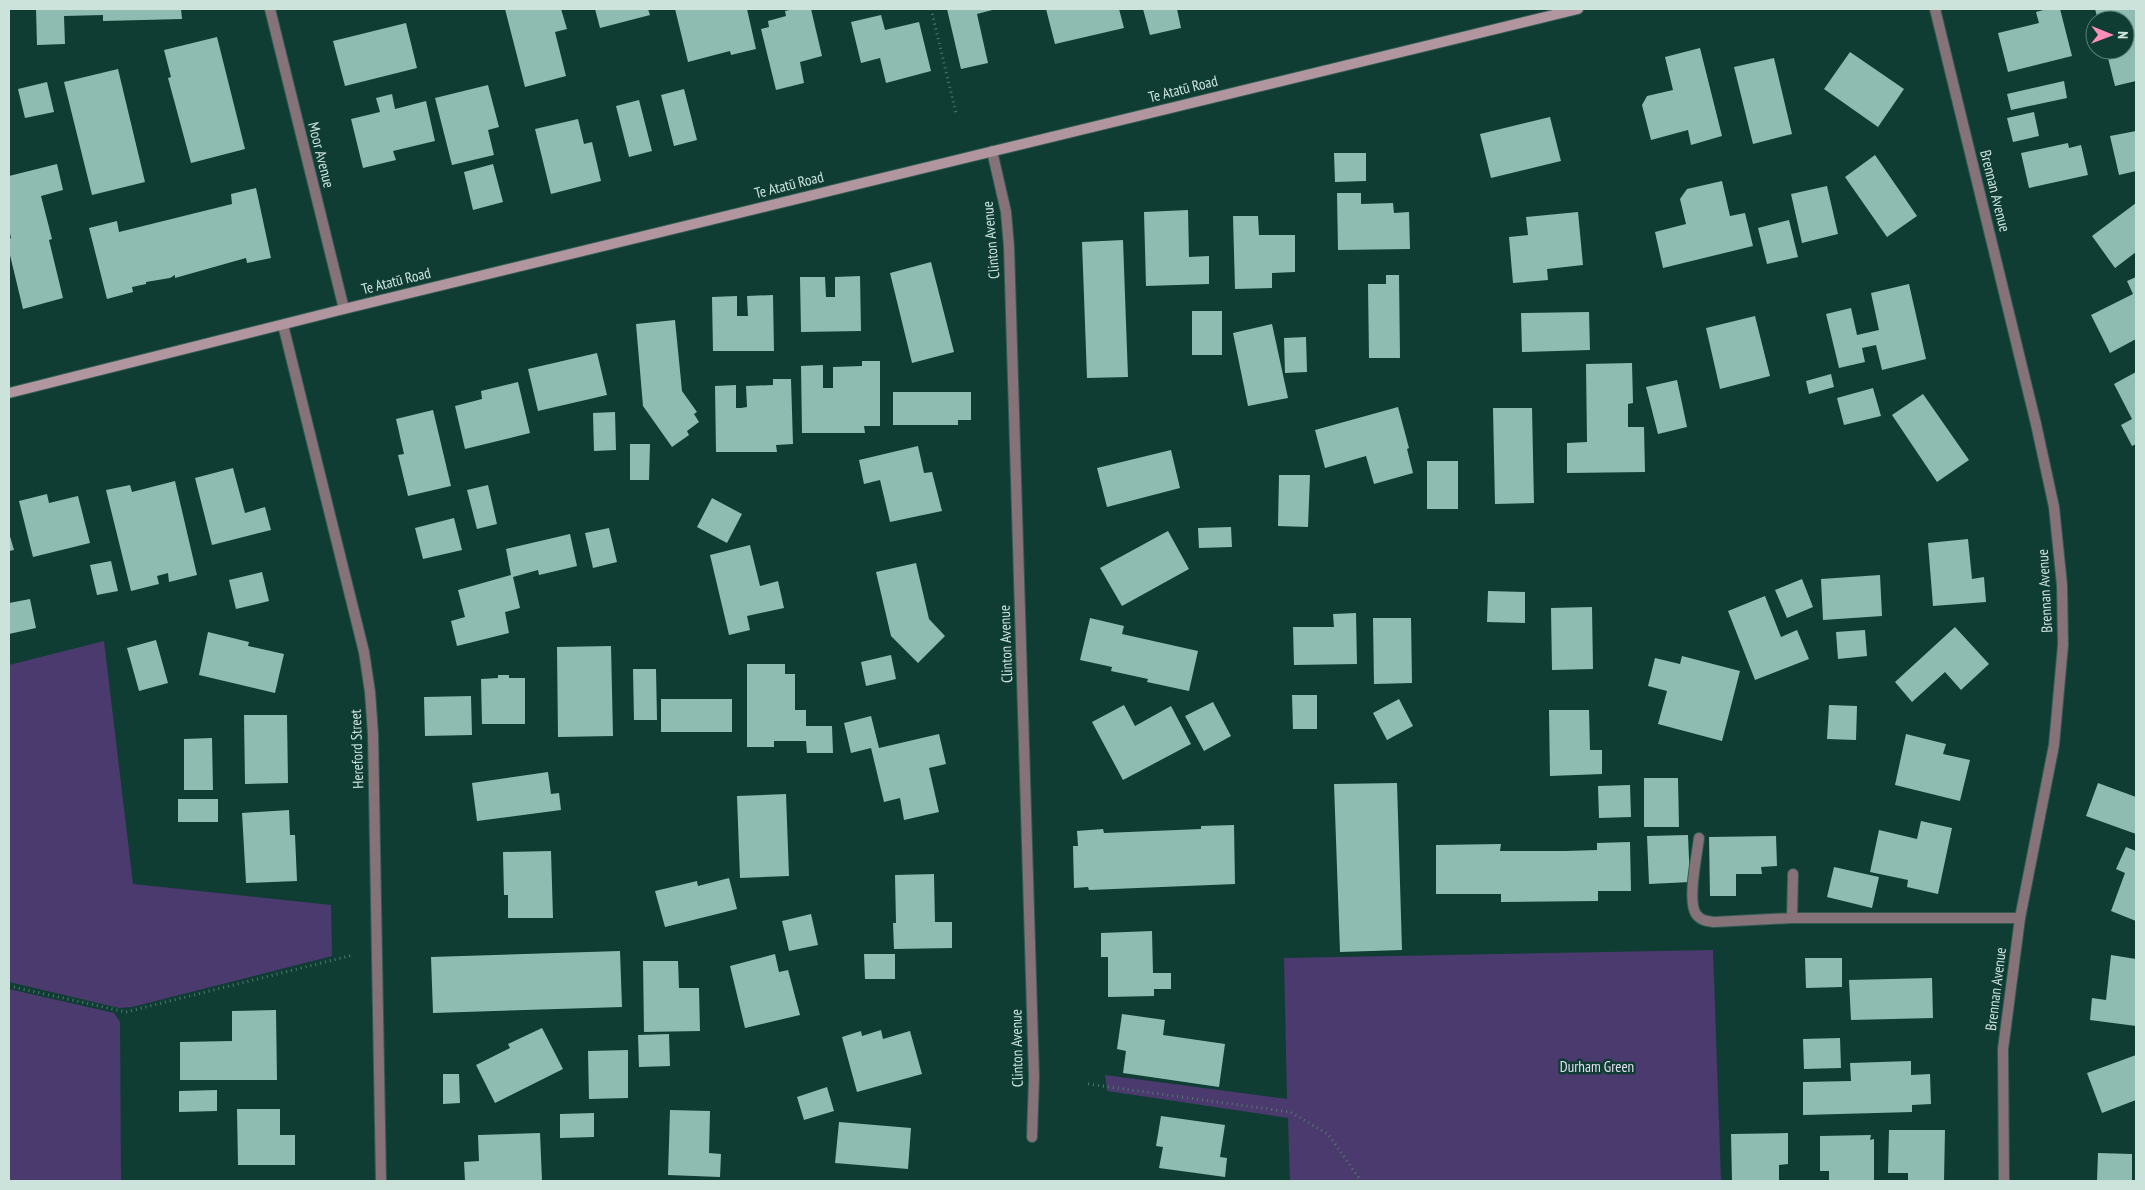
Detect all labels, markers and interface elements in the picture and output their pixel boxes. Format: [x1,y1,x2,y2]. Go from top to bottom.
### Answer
north arrow [2085,10,2135,60]
text: N [2114,31,2132,39]
street label: Te Atatū Road [1146,71,1219,106]
street label: Moor Avenue [304,120,339,190]
street label: Brennan Avenue [1976,148,2015,234]
street label: Te Atatū Road [752,167,825,202]
street label: Clinton Avenue [978,200,1003,280]
street label: Te Atatū Road [359,263,432,298]
street label: Brennan Avenue [2033,549,2056,633]
street label: Clinton Avenue [995,605,1016,683]
street label: Hereford Street [346,709,367,789]
street label: Brennan Avenue [1981,946,2010,1032]
street label: Clinton Avenue [1006,1009,1027,1087]
park label: Durham Green [1560,1057,1634,1076]

